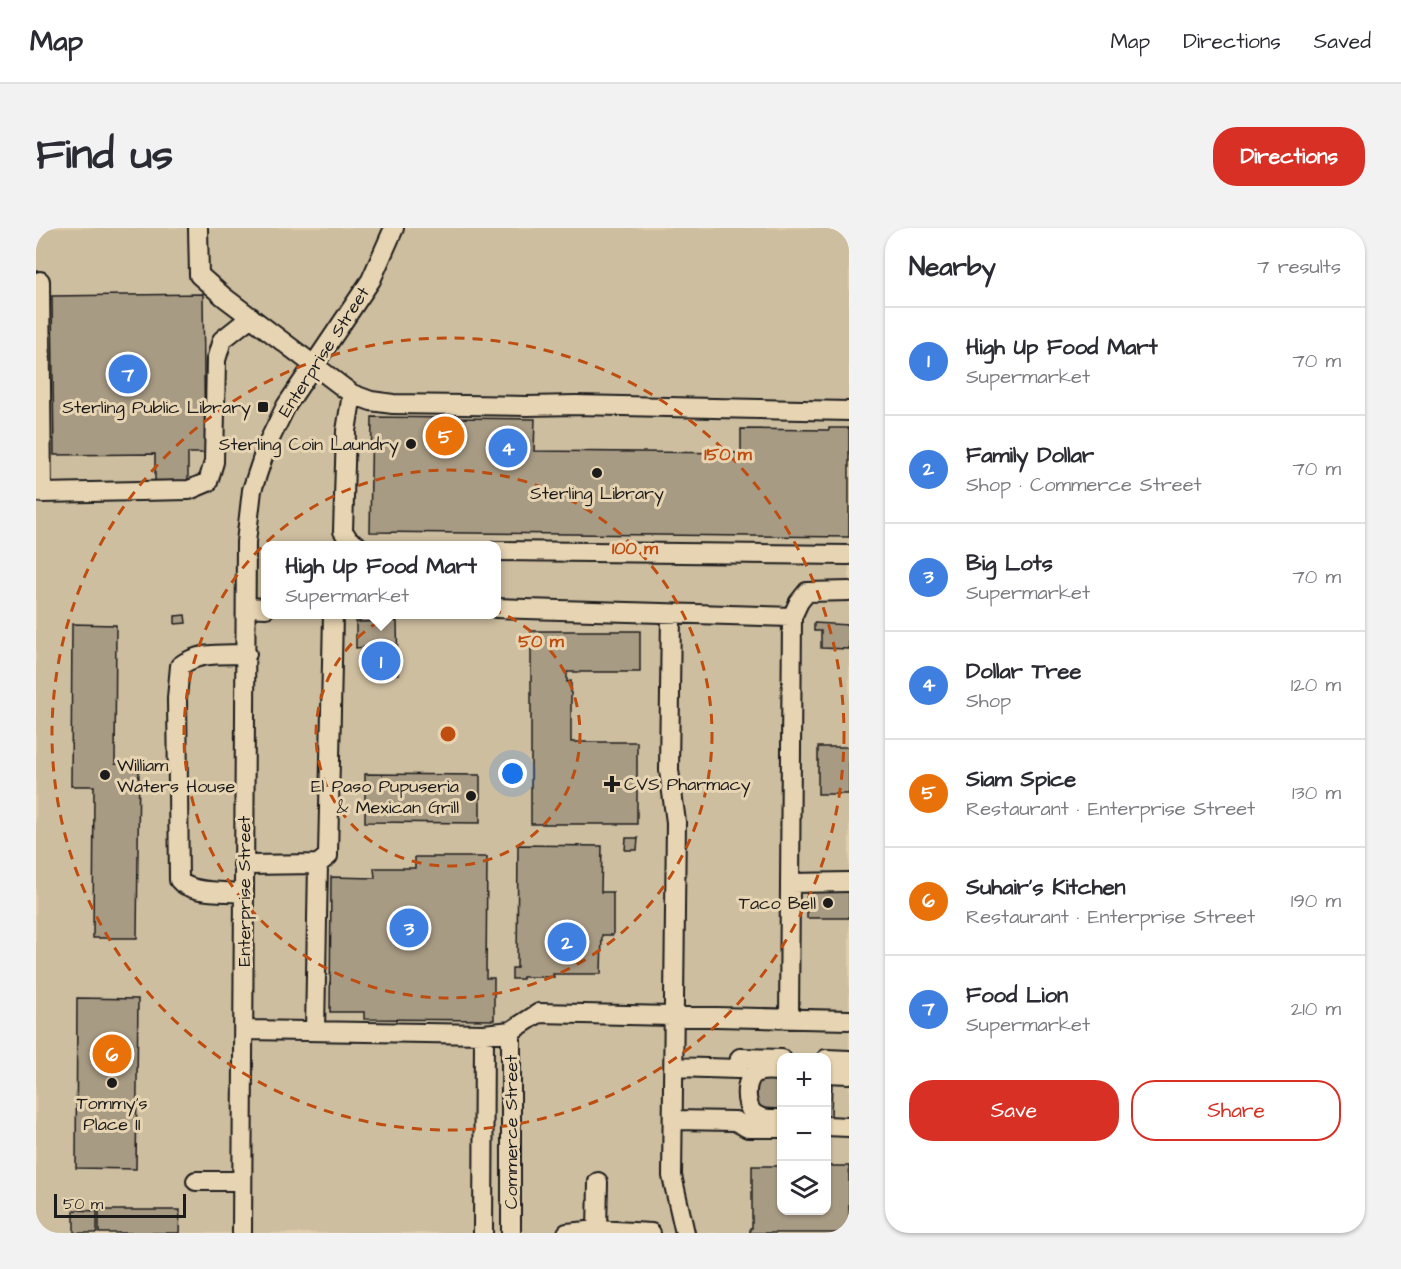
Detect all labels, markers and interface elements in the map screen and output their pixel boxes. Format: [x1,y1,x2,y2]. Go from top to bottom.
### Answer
text: Map [30,22,83,61]
text: Map [1110,27,1150,56]
text: Directions [1183,27,1281,56]
text: Saved [1314,27,1371,56]
text: Find us [36,127,173,185]
button: Directions [1213,127,1365,186]
text: Nearby [909,249,996,285]
text: 7 results [1257,253,1341,281]
street label: Enterprise Street [272,281,376,422]
text: High Up Food Mart [966,332,1158,363]
text: 1 [927,347,930,375]
text: 70 m [1293,347,1341,375]
pin: 7 [108,352,148,396]
text: Supermarket [966,363,1090,391]
place label: Sterling Public Library [62,395,251,421]
marker: Sterling Public Library [256,400,270,414]
pin: 5 [426,414,464,458]
pin: 4 [488,426,528,470]
place label: Sterling Coin Laundry [219,432,399,458]
marker: Sterling Coin Laundry [404,437,418,451]
text: Family Dollar [966,440,1094,471]
text: 150 m [704,442,753,467]
text: 2 [923,455,934,483]
text: 70 m [1293,455,1341,483]
marker: Sterling Library [590,466,604,480]
text: Shop · Commerce Street [966,471,1202,499]
place label: Sterling Library [530,481,664,507]
text: 100 m [612,536,659,561]
popup [261,541,501,619]
text: Big Lots [966,548,1053,579]
text: High Up Food Mart [285,551,477,582]
text: 3 [923,563,934,591]
text: 70 m [1293,563,1341,591]
text: Supermarket [966,579,1090,607]
text: Supermarket [285,582,409,610]
text: 50 m [518,629,565,654]
pin: 1 [362,638,400,684]
text: Dollar Tree [966,656,1081,687]
text: 4 [922,671,935,699]
text: 120 m [1291,671,1341,699]
text: Shop [966,687,1011,715]
centre of rings [438,724,458,744]
place label: William Waters House [117,753,235,799]
your location [498,759,527,788]
text: Siam Spice [966,764,1076,795]
marker: William Waters House [98,768,112,782]
place label: CVS Pharmacy [624,772,751,798]
place label: El Paso Pupuseria & Mexican Grill [311,774,459,820]
marker: CVS Pharmacy [605,777,619,791]
text: 5 [921,779,936,807]
text: 130 m [1292,779,1341,807]
marker: El Paso Pupuseria & Mexican Grill [464,789,478,803]
text: Restaurant · Enterprise Street [966,795,1255,823]
street label: Enterprise Street [232,815,257,966]
text: Suhair’s Kitchen [966,872,1126,903]
text: 6 [922,887,935,915]
text: 190 m [1291,887,1341,915]
place label: Taco Bell [739,891,816,916]
marker: Taco Bell [821,896,835,910]
text: Restaurant · Enterprise Street [966,903,1255,931]
pin: 3 [390,906,428,950]
pin: 2 [548,920,586,964]
text: Food Lion [966,980,1068,1011]
text: 7 [922,995,935,1023]
text: 210 m [1291,995,1341,1023]
text: Supermarket [966,1011,1090,1039]
pin: 6 [92,1032,132,1076]
map controls [777,1053,831,1215]
button: + [777,1053,831,1107]
street label: Commerce Street [499,1054,524,1209]
marker: Tommy's Place II [105,1076,119,1090]
button: Save [909,1080,1119,1141]
button: Share [1131,1080,1341,1141]
place label: Tommy's Place II [76,1091,148,1137]
button: − [777,1107,831,1161]
button: layers [777,1161,831,1215]
scale bar [54,1191,186,1218]
text: 50 m [63,1193,103,1215]

